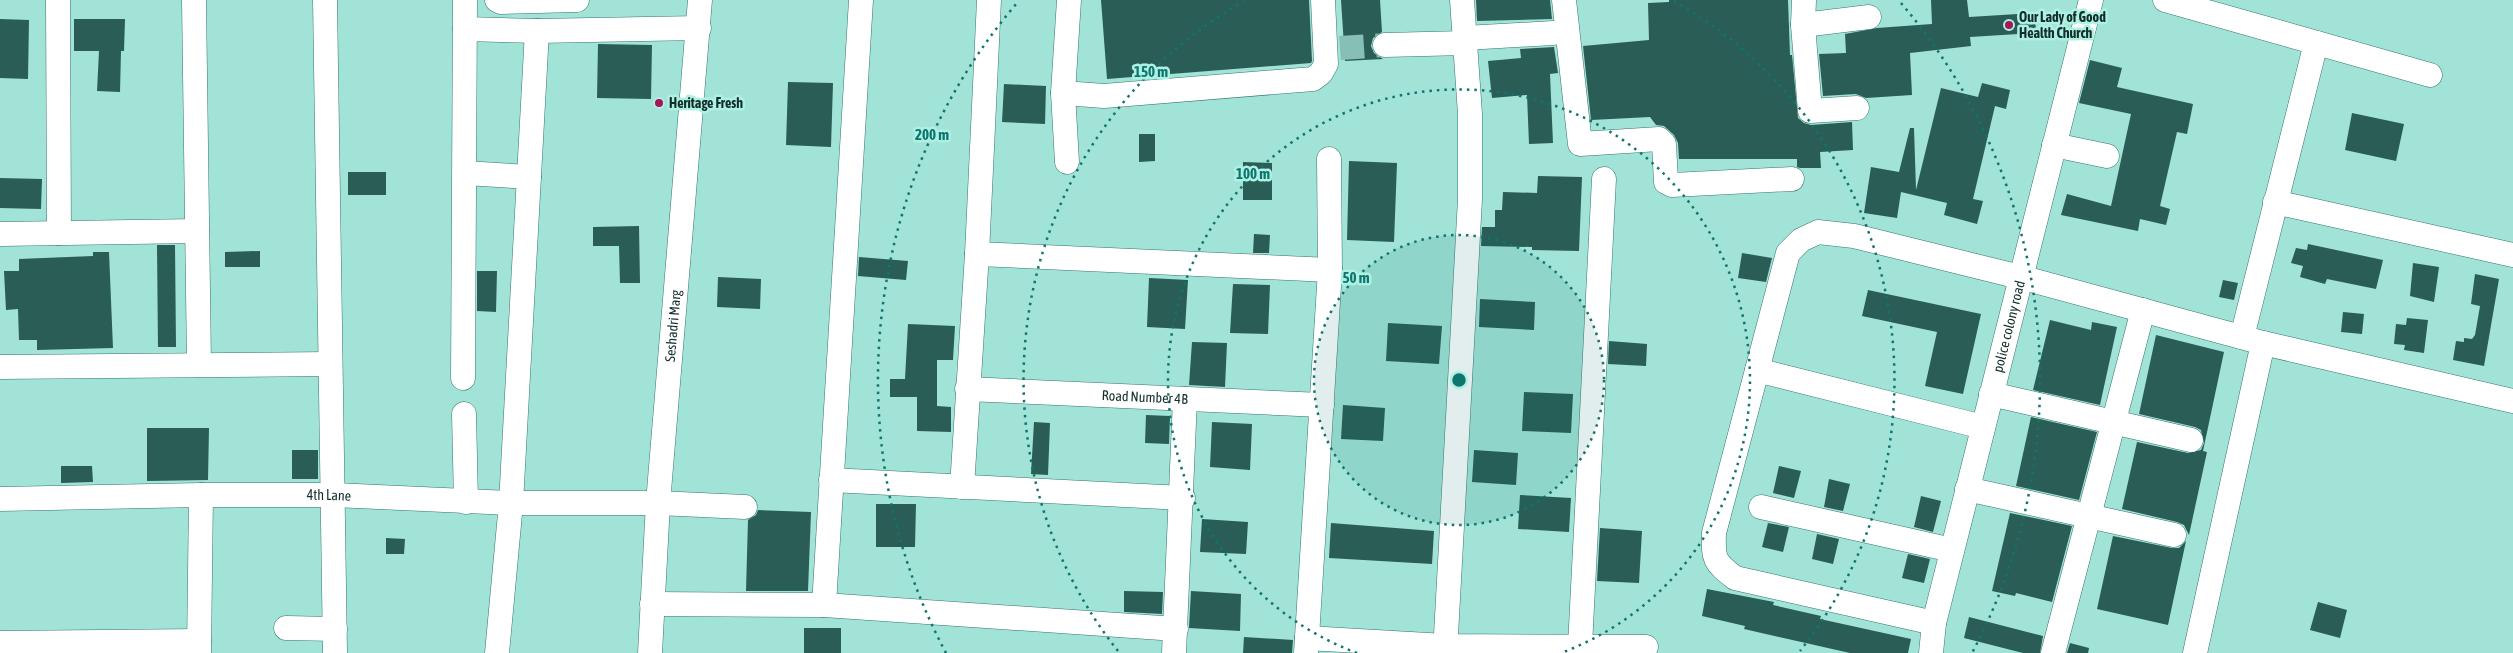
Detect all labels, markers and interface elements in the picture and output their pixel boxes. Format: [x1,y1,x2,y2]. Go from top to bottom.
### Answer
place label: Our Lady of Good Health Church [2019,9,2106,41]
marker: Our Lady of Good Health Church [2003,19,2015,31]
text: 150 m [1134,63,1168,80]
place label: Heritage Fresh [669,95,743,111]
marker: Heritage Fresh [653,97,665,109]
text: 200 m [915,126,949,143]
text: 100 m [1236,165,1270,182]
text: 50 m [1343,269,1370,286]
street label: police colony road [1989,279,2028,374]
street label: Seshadri Marg [662,289,684,362]
centre of rings [1450,371,1468,389]
street label: Road Number 4B [1101,387,1189,407]
street label: 4th Lane [307,487,352,504]

